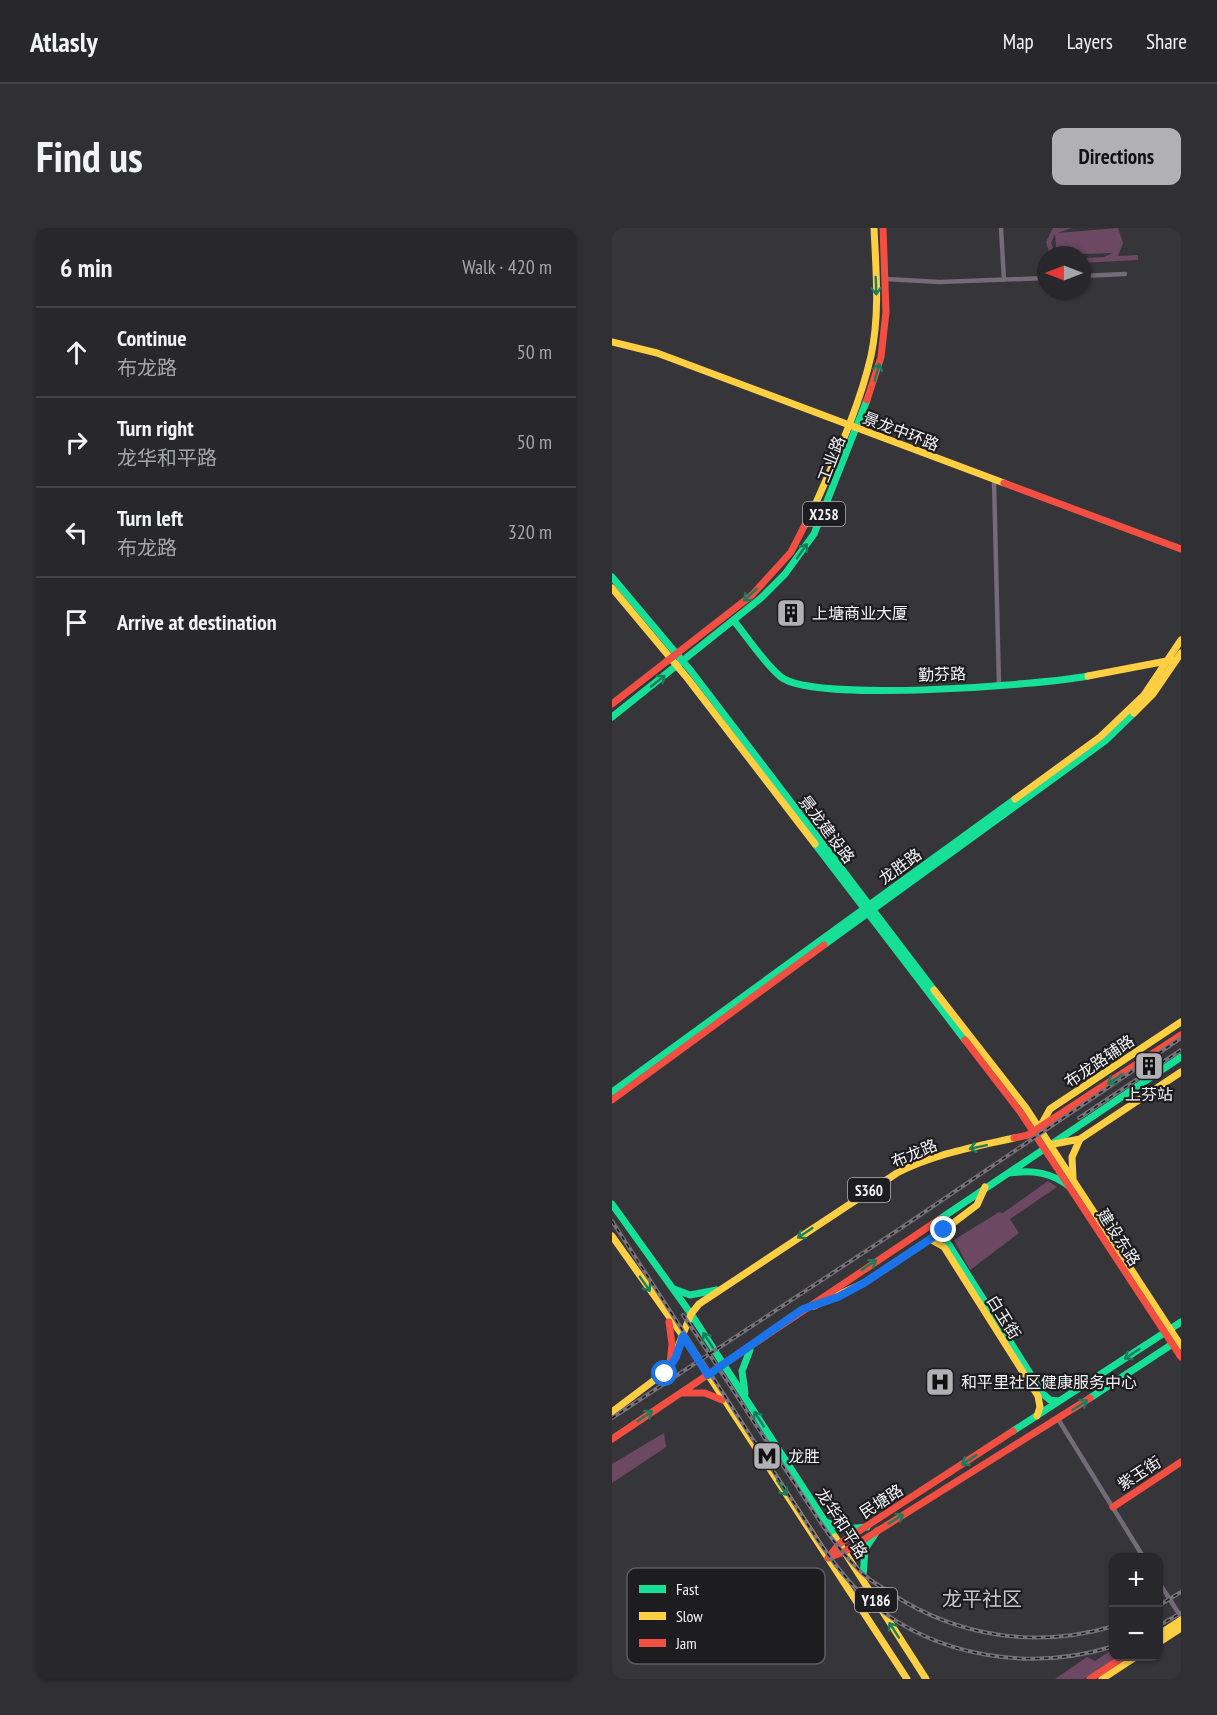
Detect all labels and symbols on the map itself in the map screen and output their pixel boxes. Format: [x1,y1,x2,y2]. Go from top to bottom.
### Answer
north arrow [1037,246,1091,300]
one-way arrow [870,276,882,296]
one-way arrow [872,362,883,381]
street label: 景龙中环路 [860,407,942,455]
street label: 工业路 [813,433,849,485]
road number: X258 [803,502,845,526]
one-way arrow [796,543,808,560]
one-way arrow [743,588,758,602]
building icon: 上塘商业大厦 [775,597,807,629]
place label: 上塘商业大厦 [812,603,908,623]
street label: 勤芬路 [918,663,966,685]
one-way arrow [650,675,666,688]
street label: 景龙建设路 [795,791,859,867]
street label: 龙胜路 [875,844,925,888]
street label: 布龙路辅路 [1060,1030,1138,1092]
building icon: 上芬站 [1133,1050,1165,1082]
one-way arrow [1107,1073,1124,1085]
place label: 上芬站 [1125,1084,1173,1104]
street label: 布龙路 [888,1134,940,1172]
one-way arrow [968,1141,987,1153]
road number: S360 [848,1178,890,1202]
street label: 建设东路 [1093,1205,1145,1269]
route end [930,1216,956,1242]
one-way arrow [797,1227,814,1239]
one-way arrow [860,1259,876,1271]
one-way arrow [639,1275,651,1291]
street label: 白玉街 [983,1291,1025,1343]
one-way arrow [702,1332,714,1349]
one-way arrow [1124,1348,1140,1360]
route start [651,1360,677,1386]
hospital icon: 和平里社区健康服务中心 [924,1366,956,1398]
place label: 和平里社区健康服务中心 [961,1372,1137,1392]
one-way arrow [1071,1399,1088,1411]
one-way arrow [636,1410,653,1423]
one-way arrow [753,1411,766,1428]
metro station icon: 龙胜 [751,1440,783,1472]
place label: 龙胜 [788,1446,820,1466]
street label: 紫玉街 [1113,1452,1165,1494]
one-way arrow [960,1454,977,1467]
one-way arrow [776,1479,788,1496]
street label: 民塘路 [855,1480,907,1522]
street label: 龙华和平路 [812,1484,872,1562]
one-way arrow [887,1512,904,1524]
legend [627,1568,825,1664]
text: Fast [676,1579,699,1599]
district label: 龙平社区 [942,1586,1022,1612]
road number: Y186 [855,1588,897,1612]
text: Slow [676,1606,703,1626]
one-way arrow [888,1622,900,1639]
text: Jam [675,1633,697,1653]

